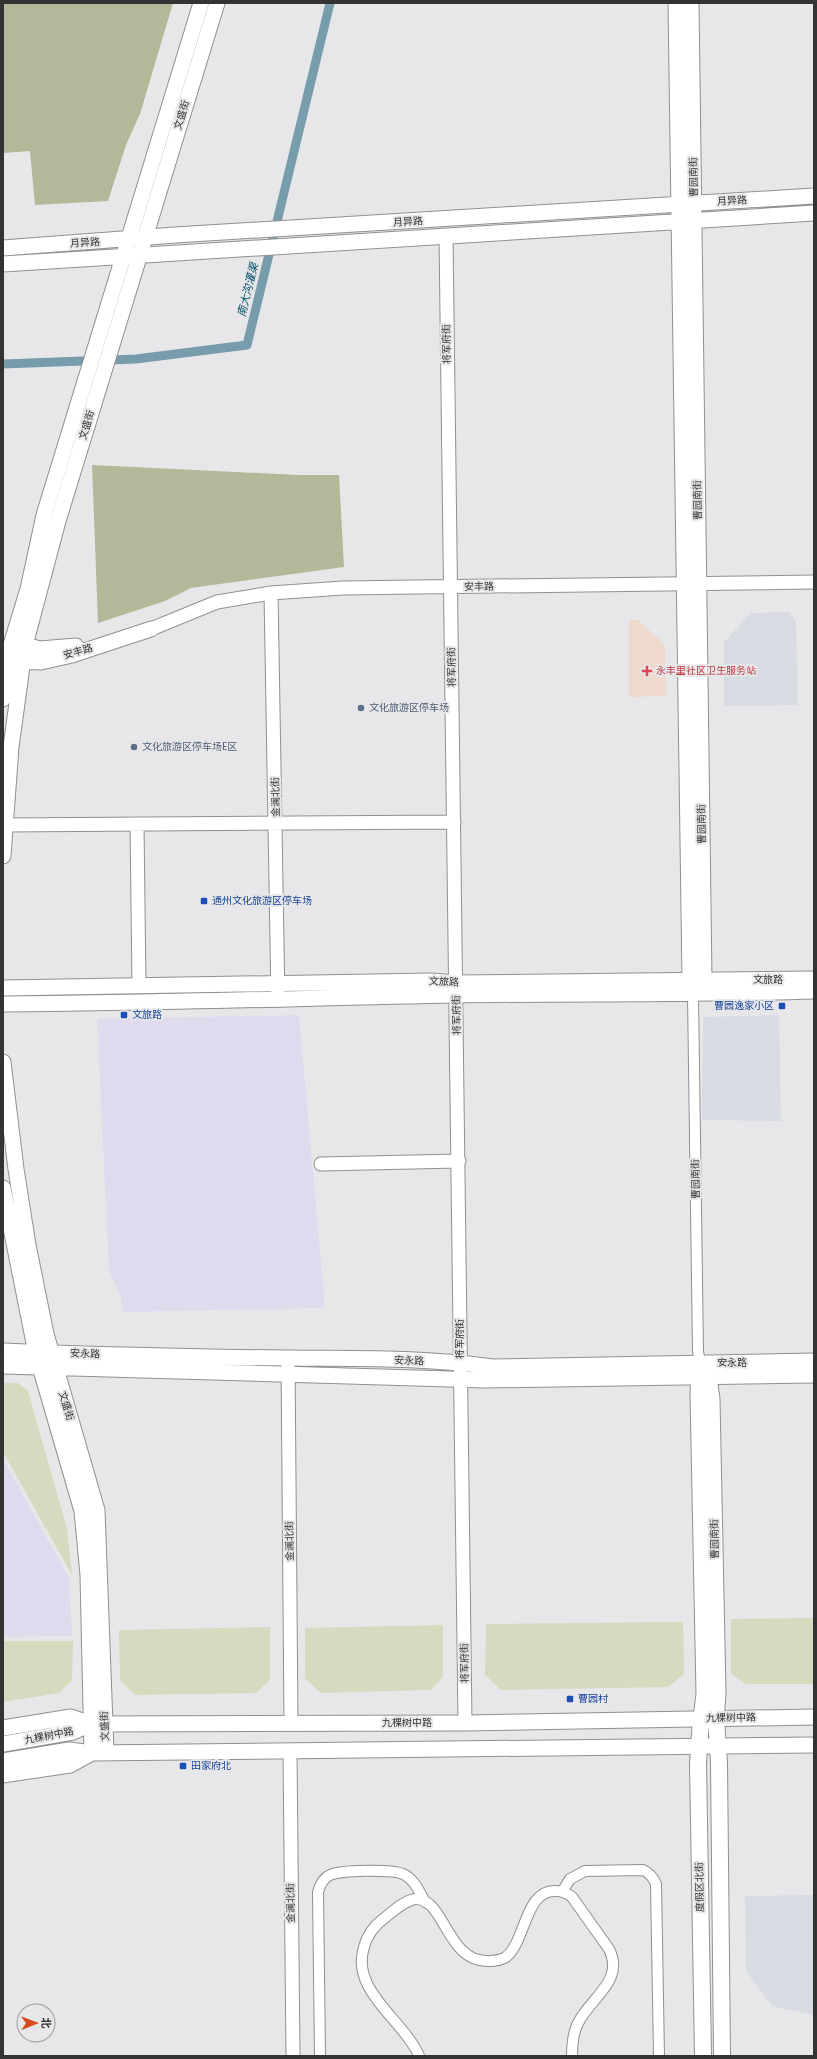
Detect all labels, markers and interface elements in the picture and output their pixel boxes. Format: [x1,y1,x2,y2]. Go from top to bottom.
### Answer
street label: 文盛街 [172,99,192,131]
street label: 曹园南街 [688,157,700,197]
street label: 月异路 [717,194,747,208]
street label: 月异路 [393,215,423,229]
street label: 月异路 [70,236,100,250]
water label: 南大沟灌渠 [235,260,261,318]
street label: 将军府街 [441,324,453,364]
street label: 文盛街 [77,409,97,441]
street label: 曹园南街 [692,480,704,520]
street label: 安丰路 [464,581,494,593]
street label: 安丰路 [62,642,94,662]
street label: 将军府街 [446,647,458,687]
marker: 永丰里社区卫生服务站 [641,665,653,677]
place label: 永丰里社区卫生服务站 [656,665,756,677]
place label: 文化旅游区停车场 [369,702,449,714]
marker: 文化旅游区停车场 [356,703,366,713]
place label: 文化旅游区停车场E区 [142,741,237,753]
marker: 文化旅游区停车场E区 [129,742,139,752]
street label: 金澜北街 [270,777,282,817]
street label: 曹园南街 [696,804,708,844]
place label: 通州文化旅游区停车场 [212,895,312,907]
marker: 通州文化旅游区停车场 [199,896,209,906]
street label: 文旅路 [753,974,783,986]
street label: 文旅路 [429,975,459,989]
street label: 将军府街 [451,995,463,1035]
place label: 曹园逸家小区 [714,1000,774,1012]
marker: 曹园逸家小区 [777,1001,787,1011]
place label: 文旅路 [132,1009,162,1021]
marker: 文旅路 [119,1010,129,1020]
street label: 曹园南街 [690,1159,702,1199]
street label: 将军府街 [454,1319,466,1359]
street label: 安永路 [70,1347,100,1361]
street label: 安永路 [394,1354,424,1368]
street label: 安永路 [717,1357,747,1369]
street label: 文盛街 [56,1390,76,1422]
street label: 曹园南街 [709,1519,721,1559]
street label: 金澜北街 [284,1521,296,1561]
street label: 将军府街 [459,1643,471,1683]
place label: 曹园村 [578,1693,608,1705]
marker: 曹园村 [565,1694,575,1704]
street label: 文盛街 [98,1711,112,1741]
street label: 九棵树中路 [706,1712,756,1724]
street label: 九棵树中路 [382,1717,432,1729]
street label: 九棵树中路 [23,1725,75,1747]
place label: 田家府北 [191,1760,231,1772]
marker: 田家府北 [178,1761,188,1771]
street label: 度假区北街 [694,1862,706,1912]
street label: 金澜北街 [285,1883,297,1923]
north arrow [16,2003,56,2043]
text: 北 [39,2017,52,2028]

